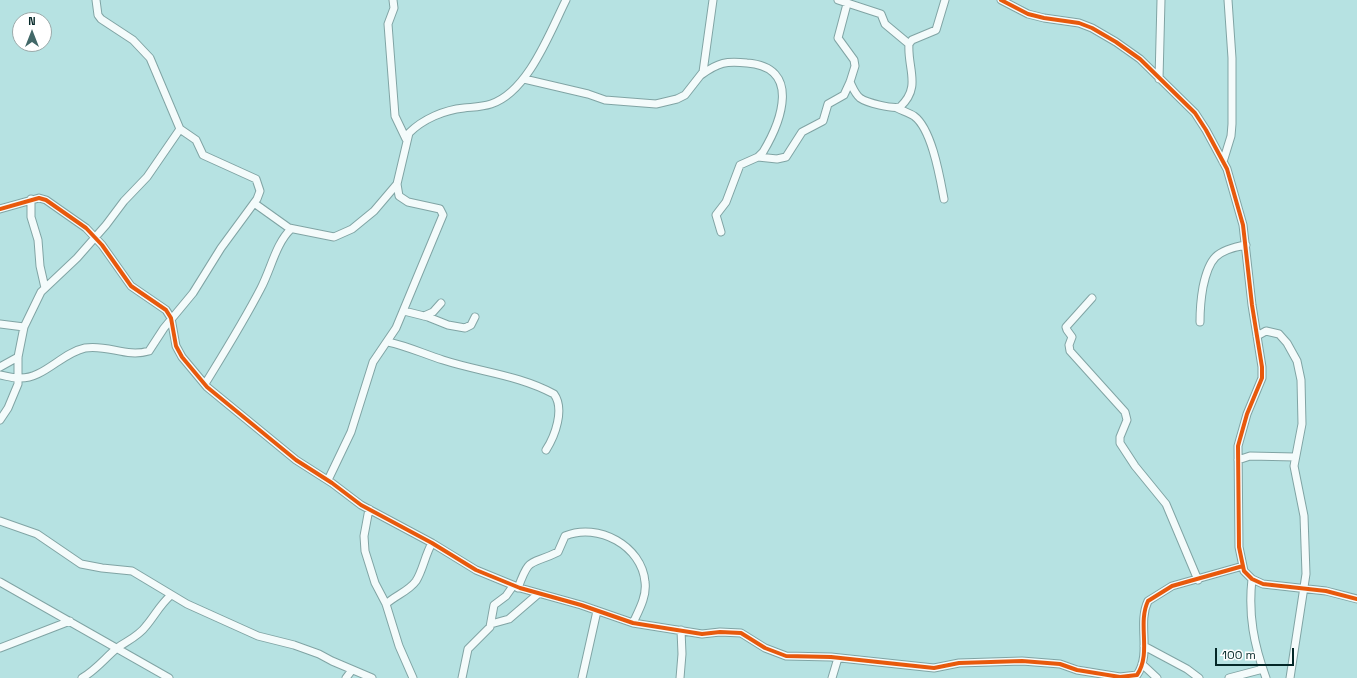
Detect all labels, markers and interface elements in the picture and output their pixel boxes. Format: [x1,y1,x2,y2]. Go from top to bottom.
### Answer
north arrow [12,12,52,52]
text: N [28,14,36,28]
scale bar [1217,640,1296,666]
text: 100 m [1222,647,1256,663]

